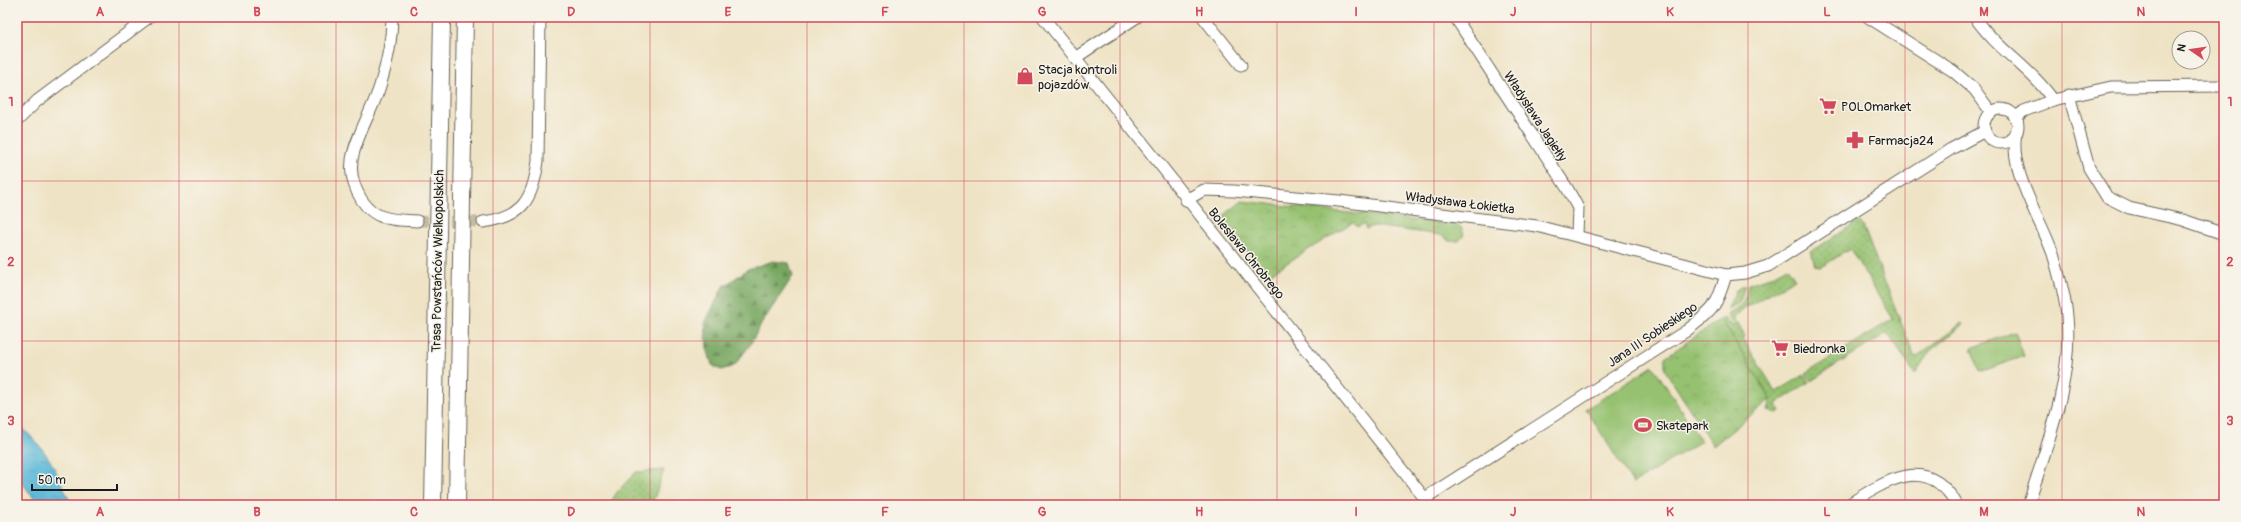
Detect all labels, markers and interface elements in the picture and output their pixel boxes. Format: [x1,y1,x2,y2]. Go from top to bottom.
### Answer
text: A [96,4,105,20]
text: B [253,4,261,20]
text: C [410,4,418,20]
text: D [567,4,575,20]
text: E [725,4,732,20]
text: F [881,4,889,20]
text: G [1038,4,1047,20]
text: H [1195,4,1203,20]
text: I [1354,4,1358,20]
text: J [1510,4,1516,20]
text: K [1666,4,1674,20]
text: L [1823,4,1831,20]
text: M [1979,4,1989,20]
text: N [2137,4,2146,20]
north arrow [2171,30,2211,70]
text: N [2175,42,2189,53]
place label: Stacja kontroli pojazdów [1038,62,1117,93]
shop icon: Stacja kontroli pojazdów [1015,66,1035,86]
street label: Władysława Jagiełły [1500,68,1571,165]
text: 1 [8,94,14,110]
text: 1 [2227,94,2233,110]
supermarket icon: POLOmarket [1818,96,1838,116]
place label: POLOmarket [1841,99,1912,115]
pharmacy icon: Farmacja24 [1845,130,1865,150]
place label: Farmacja24 [1868,133,1934,149]
street label: Trasa Powstańców Wielkopolskich [428,169,448,353]
street label: Władysława Łokietka [1404,188,1516,218]
street label: Bolesława Chrobrego [1205,205,1288,302]
text: 2 [7,254,15,270]
text: 2 [2226,254,2234,270]
street label: Jana III Sobieskiego [1605,299,1701,371]
supermarket icon: Biedronka [1770,338,1790,358]
place label: Biedronka [1793,341,1846,357]
text: 3 [7,413,15,429]
text: 3 [2226,413,2234,429]
sports icon: Skatepark [1633,415,1653,435]
place label: Skatepark [1656,418,1709,434]
scale bar [32,466,117,492]
text: 50 m [38,473,66,488]
text: A [96,504,105,520]
text: B [253,504,261,520]
text: C [410,504,418,520]
text: D [567,504,575,520]
text: E [725,504,732,520]
text: F [881,504,889,520]
text: G [1038,504,1047,520]
text: H [1195,504,1203,520]
text: I [1354,504,1358,520]
text: J [1510,504,1516,520]
text: K [1666,504,1674,520]
text: L [1823,504,1831,520]
text: M [1979,504,1989,520]
text: N [2137,504,2146,520]

